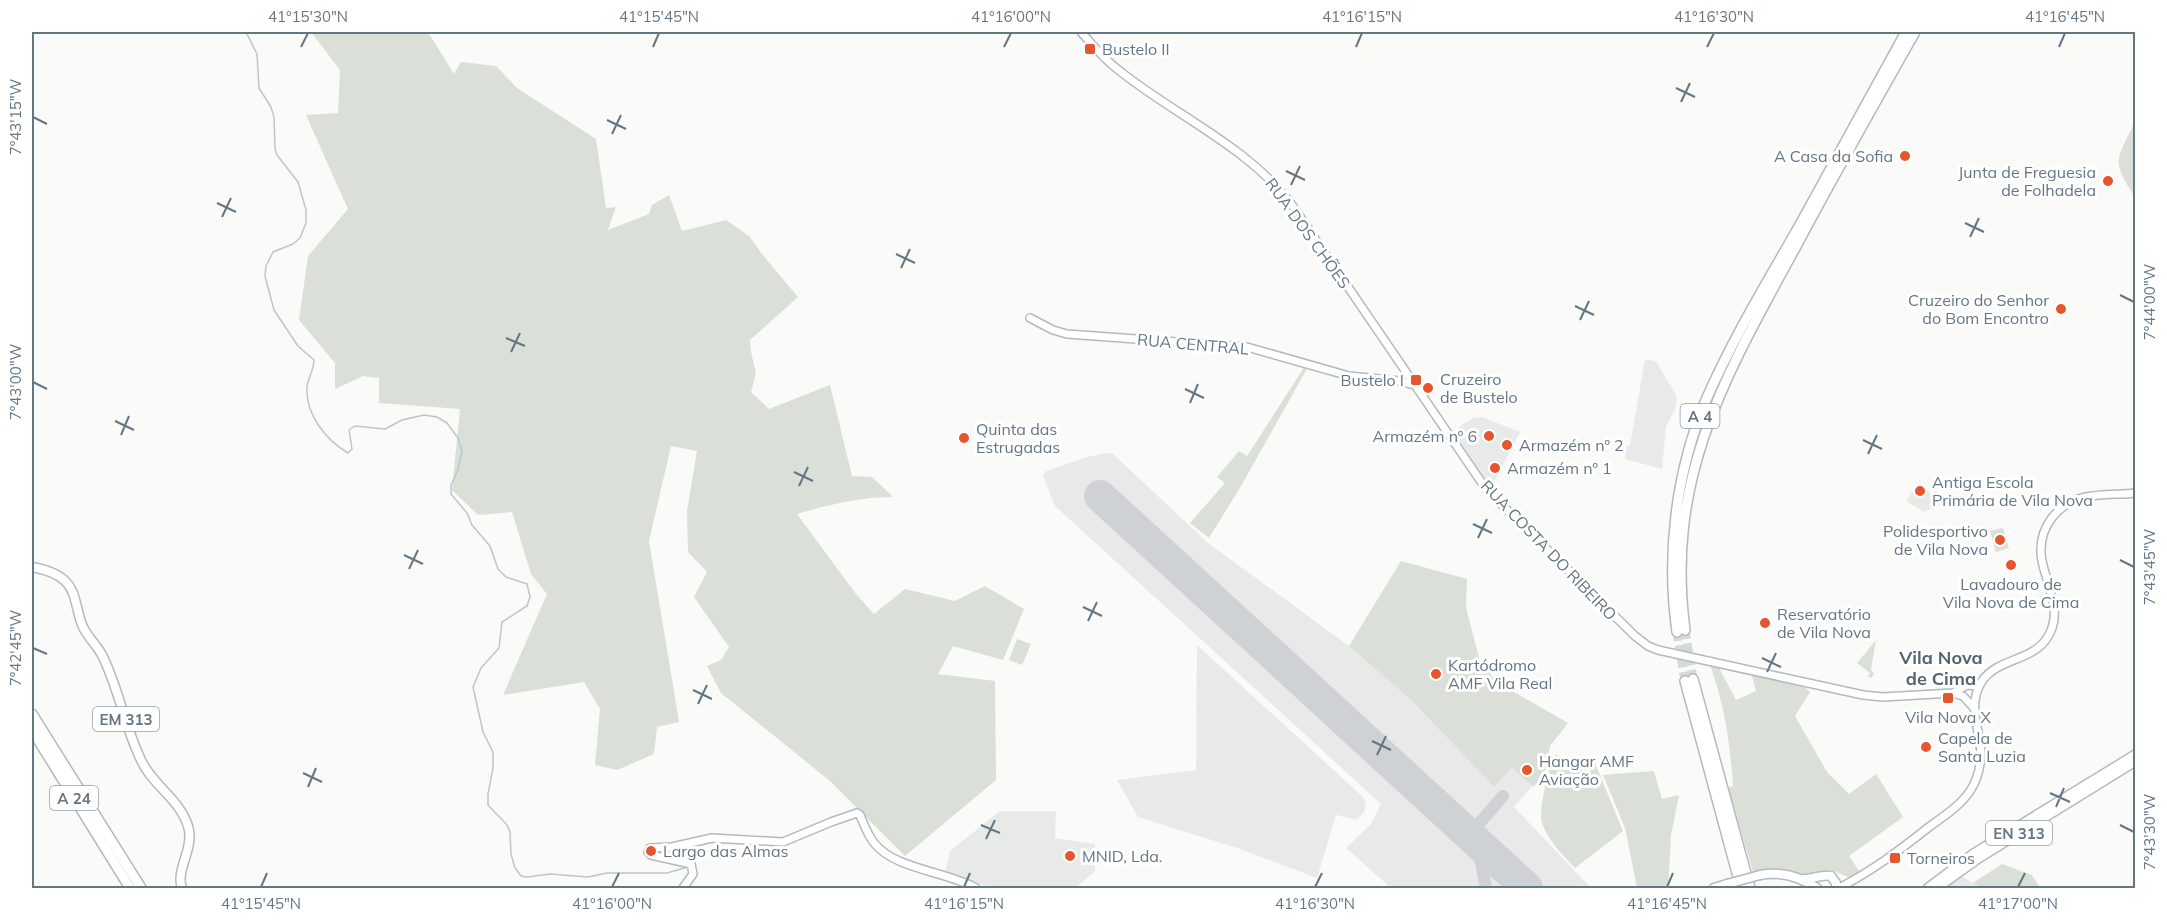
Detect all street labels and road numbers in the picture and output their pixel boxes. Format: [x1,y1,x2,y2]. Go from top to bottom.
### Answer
street label: RUA DOS CHÕES [1261,174,1355,292]
street label: RUA CENTRAL [1136,329,1250,359]
road number: A 4 [1680,404,1720,428]
street label: RUA COSTA DO RIBEIRO [1477,476,1621,624]
road number: EM 313 [93,707,159,731]
road number: A 24 [50,786,98,810]
road number: EN 313 [1986,821,2052,845]

